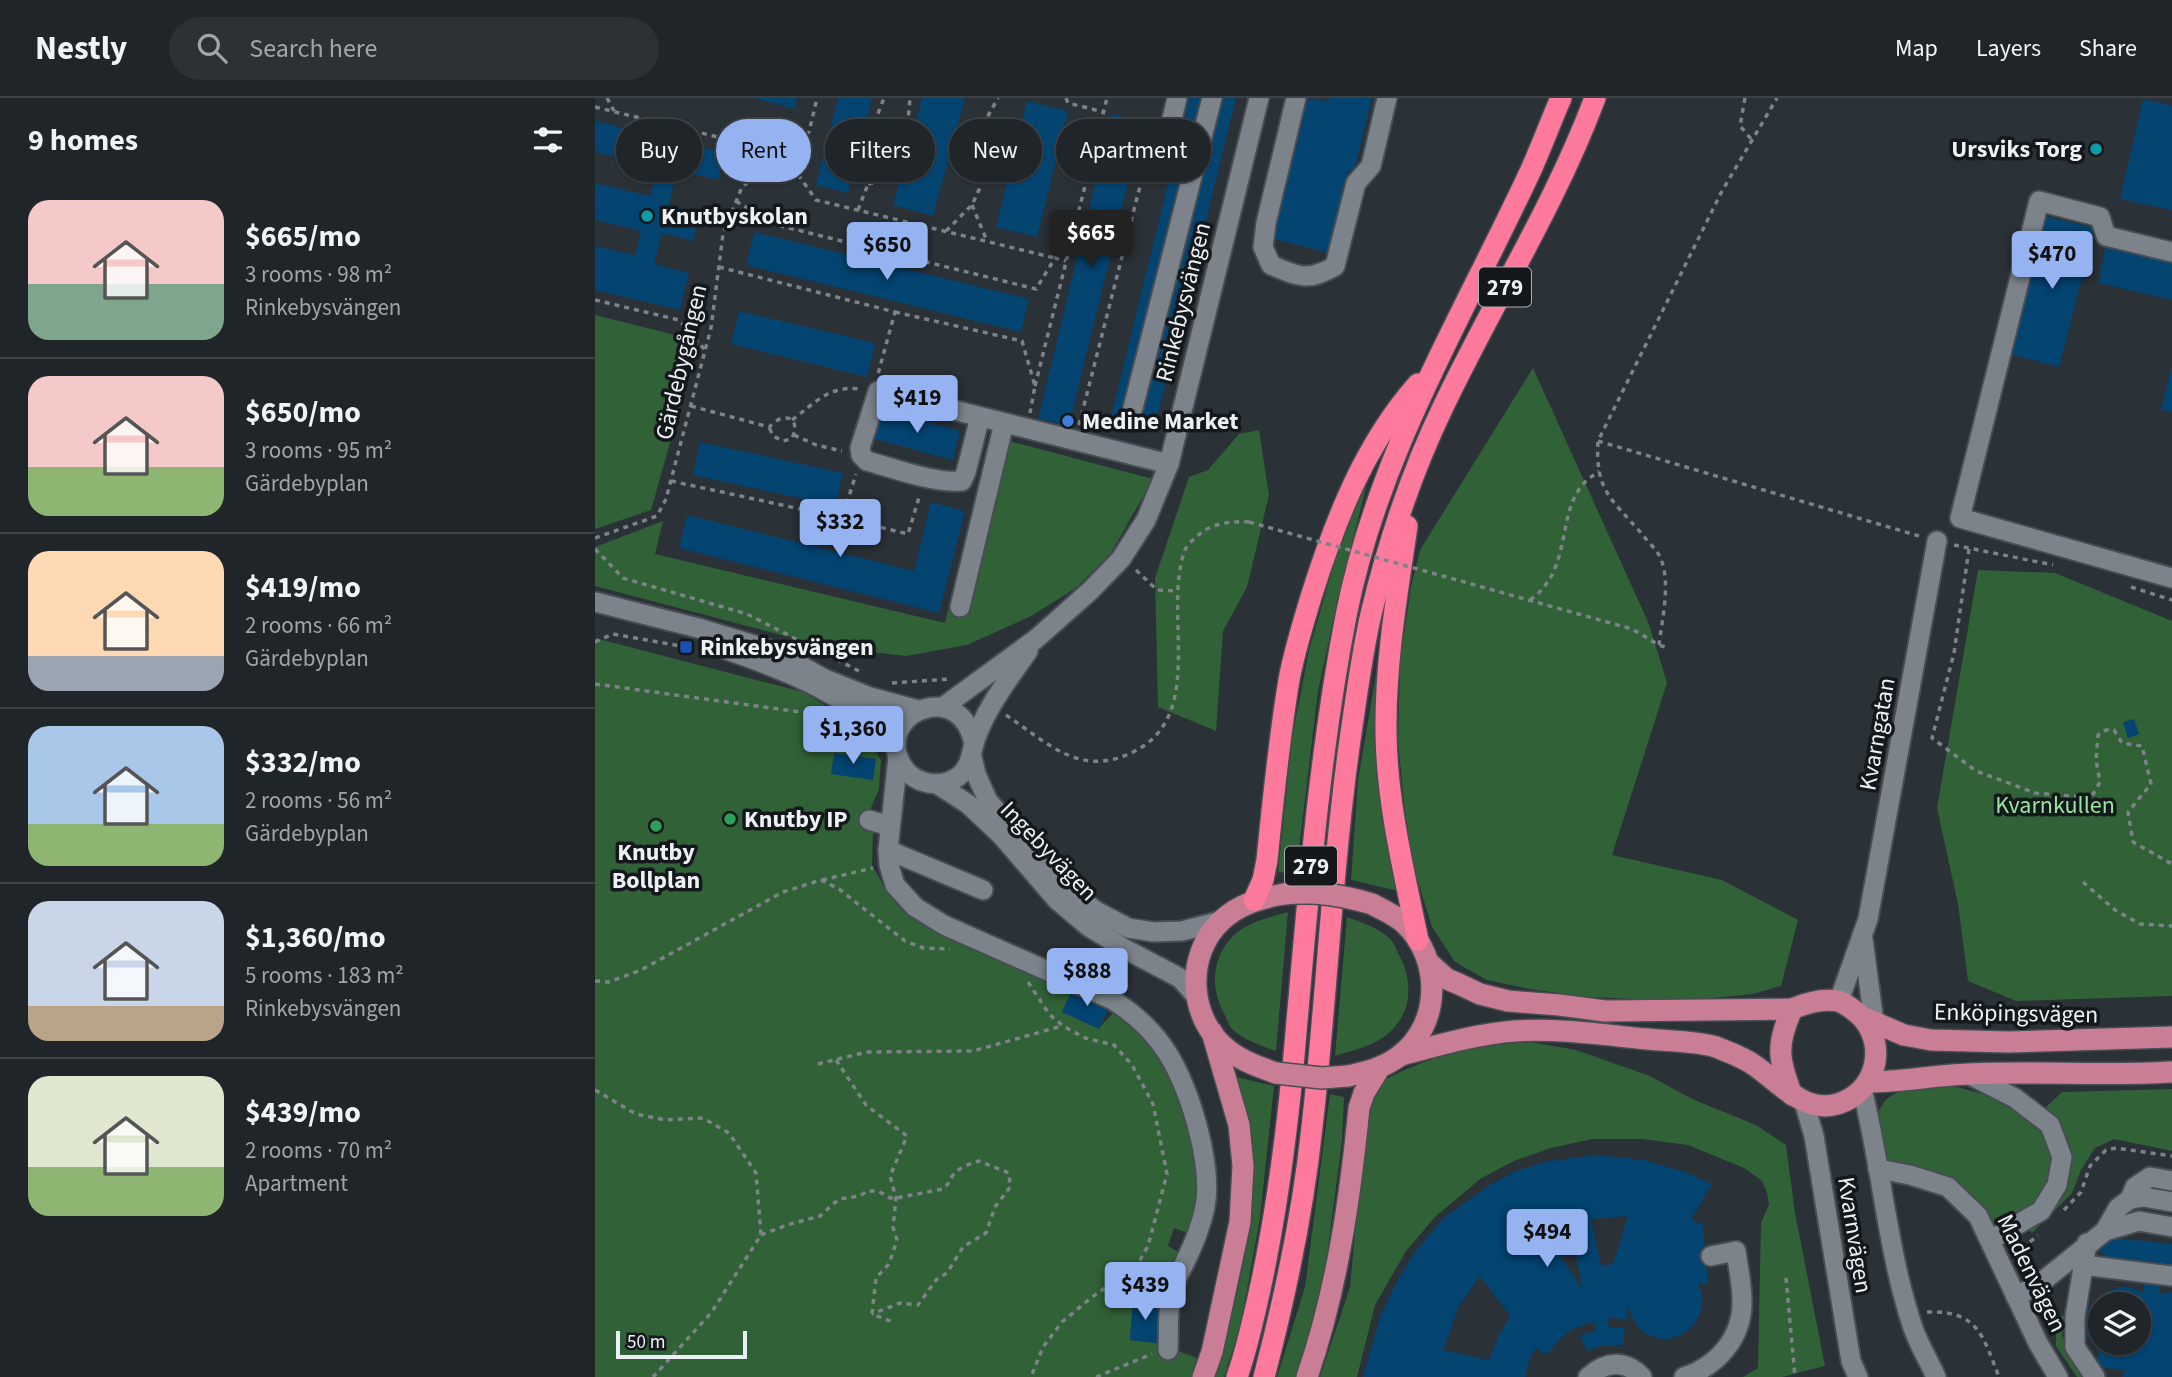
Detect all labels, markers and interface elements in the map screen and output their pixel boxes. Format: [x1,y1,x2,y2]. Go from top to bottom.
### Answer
search box [169,17,659,80]
text: Nestly [35,25,127,72]
icon: search [193,29,231,67]
text: Search here [249,30,377,67]
text: Map [1895,31,1938,66]
text: Layers [1976,31,2041,66]
text: Share [2079,31,2137,66]
text: 9 homes [28,119,138,162]
chip: Buy [616,119,702,182]
chip: Rent [716,119,811,182]
chip: Filters [825,119,935,182]
chip: New [949,119,1042,182]
chip: Apartment [1056,119,1211,182]
icon: filters [529,121,567,159]
place label: Ursviks Torg [1951,132,2082,167]
marker: Ursviks Torg [2088,141,2104,157]
place label: Knutbyskolan [661,199,808,234]
marker: Knutbyskolan [639,208,655,224]
pin: $665 [1050,211,1132,270]
text: $665/mo [245,215,361,258]
text: $665 [1067,216,1115,249]
street label: Rinkebysvängen [1147,219,1220,386]
pin: $650 [846,222,928,282]
icon: home [84,228,168,312]
text: $650 [863,228,911,261]
pin: $470 [2011,232,2093,291]
text: $470 [2028,237,2076,270]
text: 3 rooms · 98 m² [245,258,392,291]
road number: 279 [1479,268,1531,306]
street label: Gärdebygången [647,281,716,443]
text: Rinkebysvängen [245,291,401,324]
pin: $419 [876,376,958,435]
text: $419 [893,381,941,414]
text: $650/mo [245,391,361,434]
icon: home [84,404,168,488]
place label: Medine Market [1082,404,1238,439]
marker: Medine Market [1060,413,1076,429]
text: 3 rooms · 95 m² [245,434,392,467]
text: Gärdebyplan [245,467,369,500]
pin: $332 [799,500,881,559]
text: $332 [816,505,864,538]
text: $419/mo [245,566,361,609]
icon: home [84,579,168,663]
text: 2 rooms · 66 m² [245,609,392,642]
place label: Rinkebysvängen [700,630,874,665]
marker: Rinkebysvängen [678,639,694,655]
text: Gärdebyplan [245,642,369,675]
street label: Kvarngatan [1850,675,1905,793]
pin: $1,360 [796,706,910,766]
text: $1,360 [819,712,887,745]
text: $332/mo [245,741,361,784]
icon: home [84,754,168,838]
text: 2 rooms · 56 m² [245,784,392,817]
park label: Kvarnkullen [1995,788,2115,823]
street label: Ingebyvägen [992,793,1105,909]
place label: Knutby IP [744,802,848,837]
marker: Knutby IP [722,811,738,827]
text: Gärdebyplan [245,817,369,850]
marker: Knutby Bollplan [648,818,664,834]
place label: Knutby Bollplan [612,835,700,898]
road number: 279 [1285,846,1337,886]
text: $1,360/mo [245,916,386,959]
icon: home [84,929,168,1013]
pin: $888 [1046,948,1128,1008]
text: $888 [1063,954,1111,987]
text: 5 rooms · 183 m² [245,959,404,992]
text: Rinkebysvängen [245,992,401,1025]
street label: Enköpingsvägen [1934,995,2098,1032]
text: $439/mo [245,1091,361,1134]
icon: home [84,1104,168,1188]
text: 2 rooms · 70 m² [245,1134,392,1167]
text: Apartment [245,1167,348,1200]
street label: Kvarnvägen [1828,1174,1881,1296]
street label: Madenvägen [1988,1208,2075,1338]
pin: $494 [1506,1210,1588,1269]
text: $494 [1523,1215,1571,1248]
pin: $439 [1104,1262,1186,1322]
text: $439 [1121,1268,1169,1301]
map controls [2088,1292,2151,1355]
button: layers [2088,1292,2151,1355]
scale bar [616,1328,747,1360]
text: 50 m [627,1329,665,1356]

